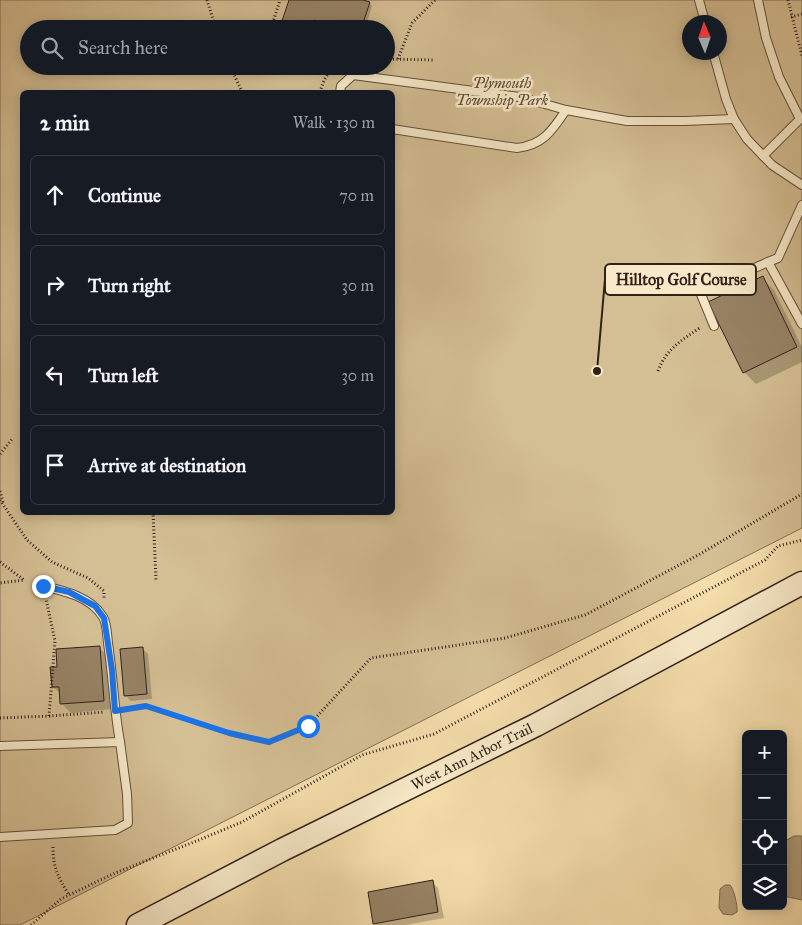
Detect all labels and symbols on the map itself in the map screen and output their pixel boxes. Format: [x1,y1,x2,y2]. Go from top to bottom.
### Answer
north arrow [682,15,727,60]
park label: Plymouth Township Park [456,74,548,110]
callout: Hilltop Golf Course [605,264,756,295]
text: Hilltop Golf Course [615,270,747,290]
route end [32,575,55,598]
route start [297,715,320,738]
street label: West Ann Arbor Trail [408,719,536,794]

